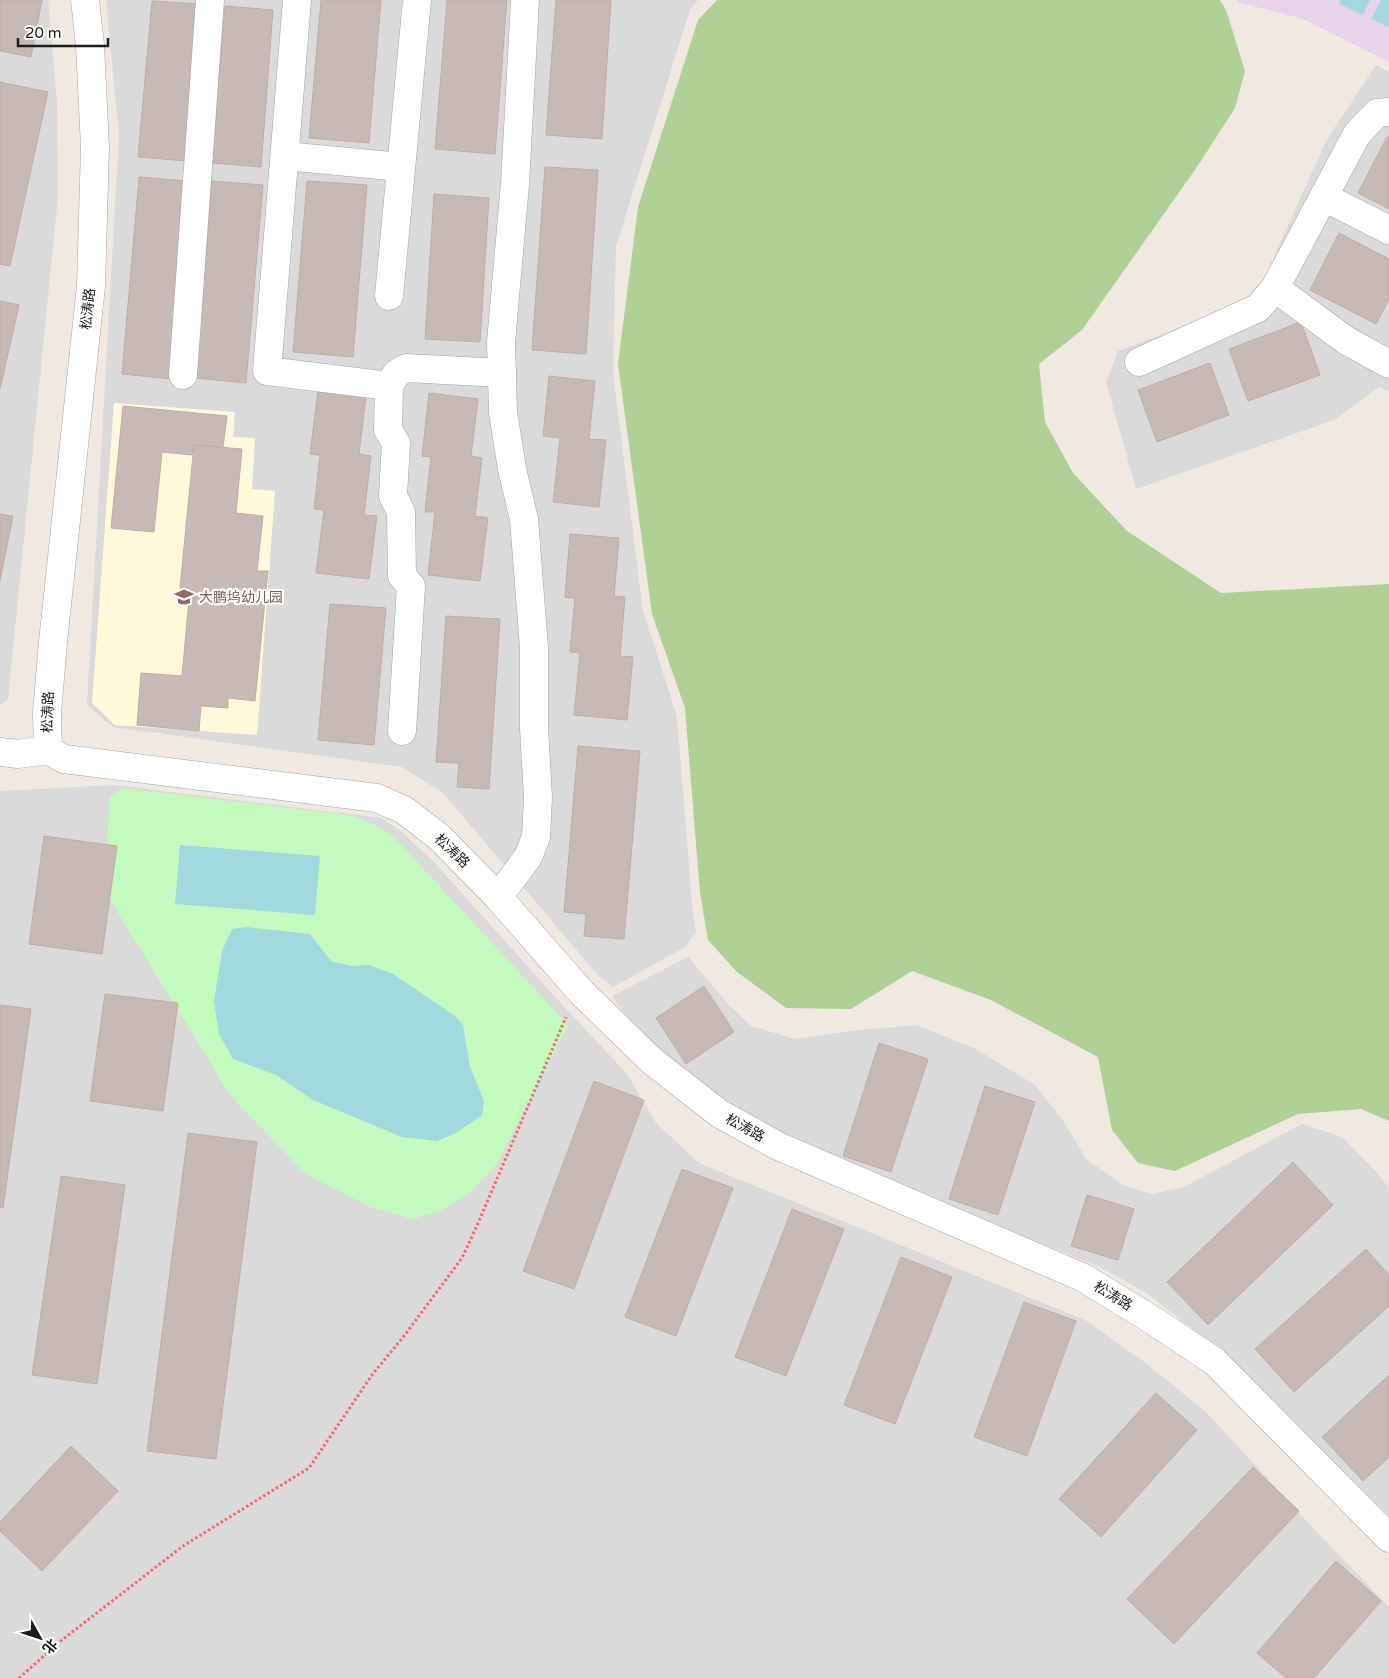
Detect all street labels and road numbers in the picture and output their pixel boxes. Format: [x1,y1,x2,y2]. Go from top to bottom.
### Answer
street label: 松涛路 [77,287,99,331]
street label: 松涛路 [39,691,57,733]
street label: 松涛路 [431,830,473,872]
street label: 松涛路 [723,1110,767,1146]
street label: 松涛路 [1091,1278,1135,1314]

